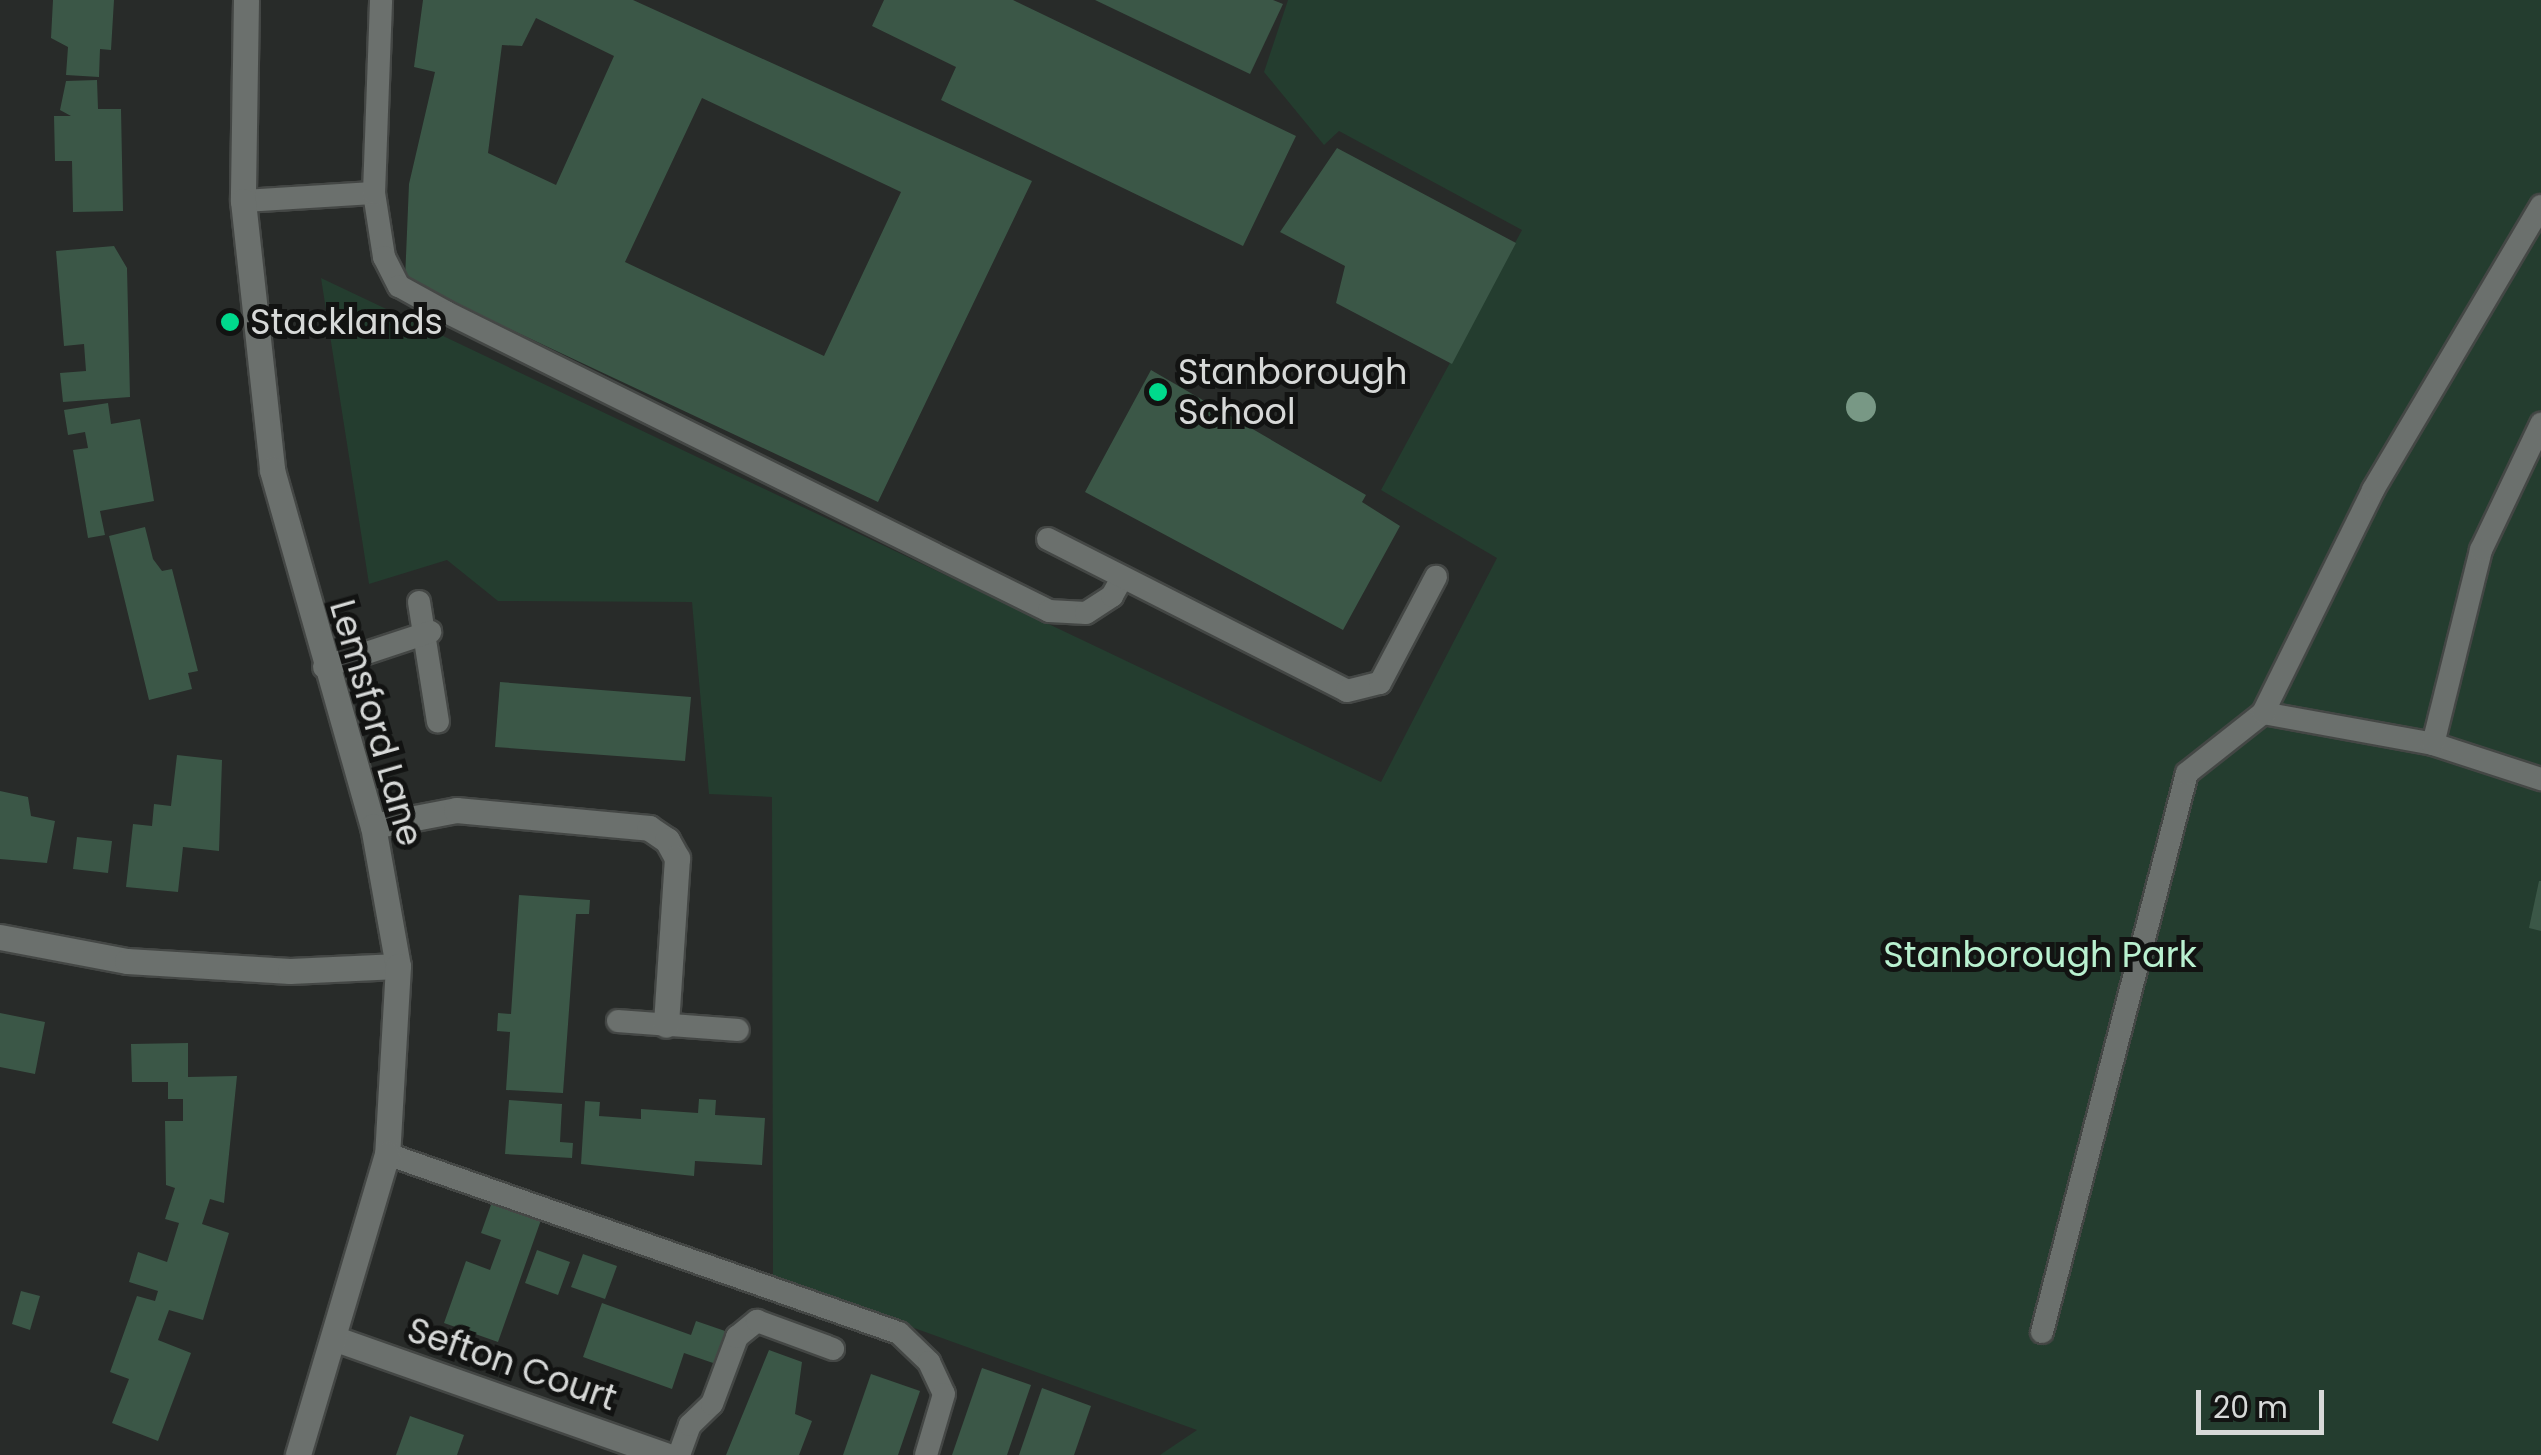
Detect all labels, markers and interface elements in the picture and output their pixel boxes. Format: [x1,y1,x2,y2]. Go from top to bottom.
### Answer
place label: Stacklands [250,301,443,343]
marker: Stacklands [219,311,241,333]
place label: Stanborough School [1178,351,1407,433]
marker: Stanborough School [1147,381,1169,403]
street label: Lemsford Lane [321,595,431,851]
park label: Stanborough Park [1883,934,2197,976]
street label: Sefton Court [402,1309,622,1419]
scale bar [2201,1370,2328,1432]
text: 20 m [2213,1386,2288,1429]

